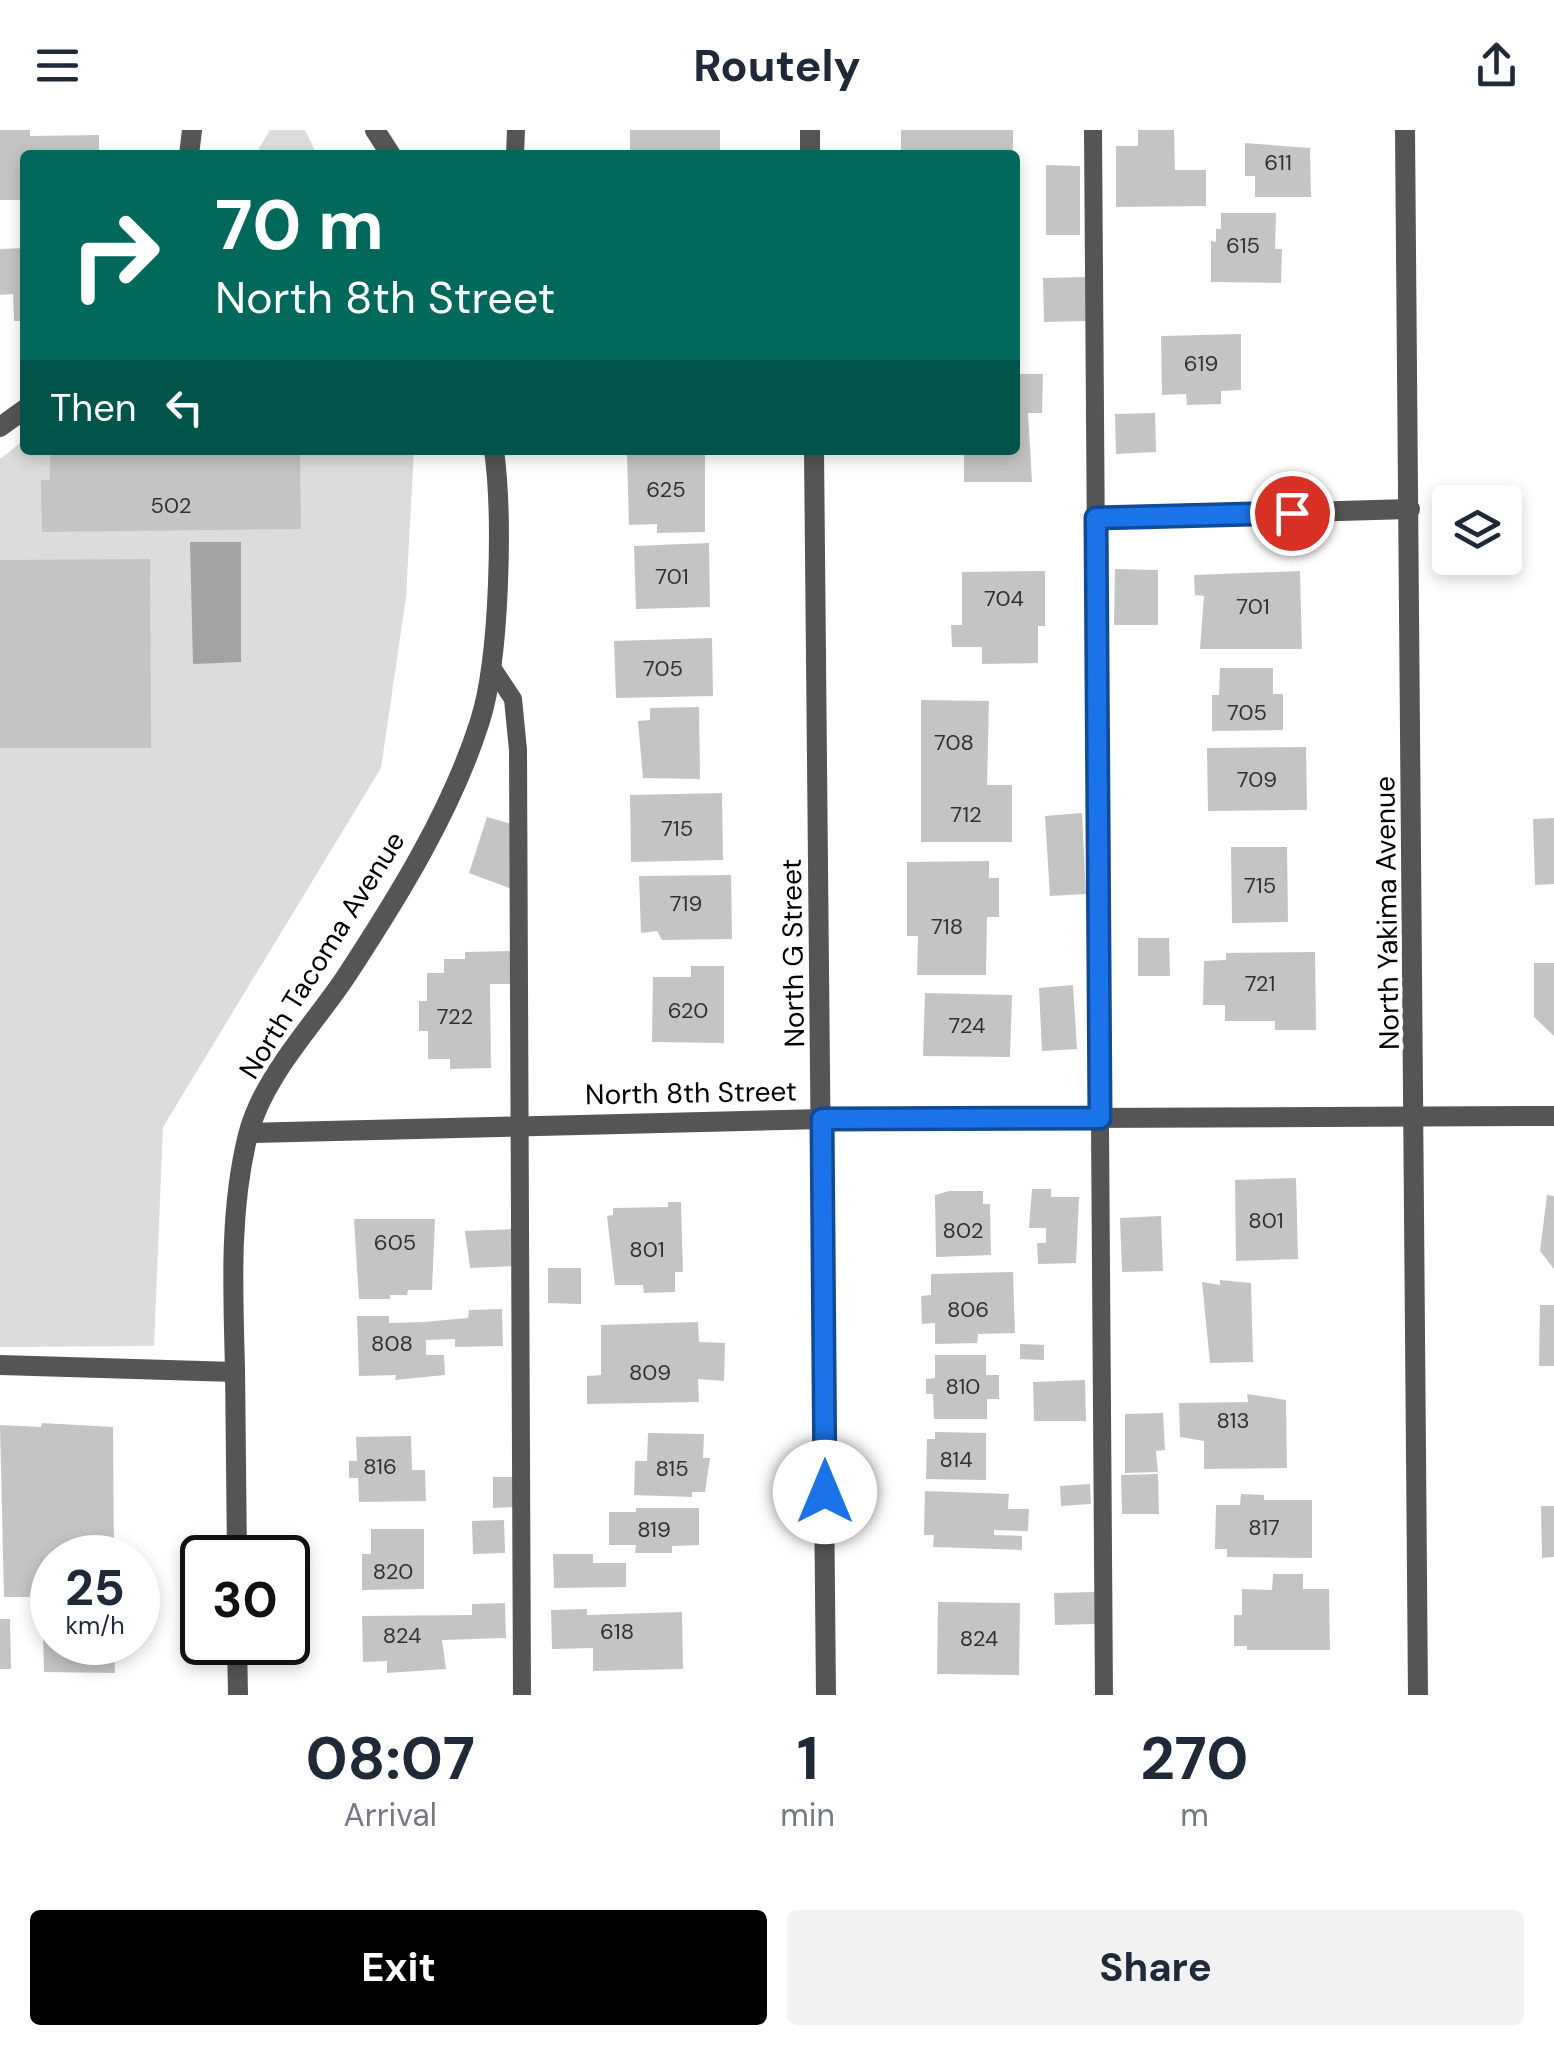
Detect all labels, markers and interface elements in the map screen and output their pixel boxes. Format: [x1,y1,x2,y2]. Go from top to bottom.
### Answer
text: Routely [693,36,861,95]
icon: menu [30,38,85,93]
icon: share [1469,38,1524,93]
house number: 611 [1264,148,1292,177]
text: 70 m [215,180,384,271]
icon: right [50,190,180,320]
house number: 615 [1226,231,1260,260]
text: North 8th Street [215,268,555,327]
house number: 619 [1184,349,1218,378]
icon: left [157,380,212,435]
text: Then [50,383,137,433]
pin [1250,471,1335,556]
house number: 625 [646,475,686,504]
map controls [1432,485,1522,575]
button: layers [1432,485,1522,575]
icon: arrive [1265,486,1320,541]
house number: 502 [151,491,191,520]
house number: 701 [655,562,689,591]
house number: 704 [984,584,1024,613]
house number: 701 [1236,592,1270,621]
house number: 705 [643,654,683,683]
house number: 705 [1227,698,1267,727]
house number: 708 [934,728,974,757]
house number: 709 [1237,765,1277,794]
street label: North Yakima Avenue [1366,776,1408,1050]
house number: 712 [950,800,982,829]
house number: 715 [661,814,693,843]
street label: North Tacoma Avenue [231,824,413,1086]
street label: North G Street [773,858,813,1048]
house number: 715 [1244,871,1276,900]
house number: 719 [670,889,702,918]
house number: 718 [931,912,963,941]
house number: 721 [1245,969,1275,998]
house number: 620 [668,996,708,1025]
house number: 722 [437,1002,473,1031]
house number: 724 [949,1011,985,1040]
street label: North 8th Street [585,1073,797,1113]
house number: 801 [1248,1206,1284,1235]
house number: 802 [943,1216,983,1245]
house number: 605 [374,1228,416,1257]
house number: 801 [629,1235,665,1264]
house number: 806 [947,1295,989,1324]
house number: 808 [371,1329,413,1358]
house number: 809 [629,1358,671,1387]
house number: 810 [946,1372,980,1401]
house number: 813 [1217,1406,1249,1435]
position arrow [773,1440,877,1544]
house number: 814 [939,1445,973,1474]
house number: 816 [363,1452,397,1481]
house number: 815 [655,1454,689,1483]
house number: 817 [1248,1513,1280,1542]
house number: 819 [637,1515,671,1544]
speed limit sign: 30 [180,1535,310,1665]
text: 25 [65,1555,125,1621]
house number: 820 [373,1557,413,1586]
text: km/h [65,1609,125,1642]
house number: 618 [600,1617,634,1646]
house number: 824 [383,1621,421,1650]
house number: 824 [960,1624,998,1653]
text: 08:07 [305,1719,475,1798]
text: 1 [797,1719,819,1798]
text: 270 [1140,1719,1249,1798]
text: Arrival [344,1794,437,1836]
text: min [780,1794,835,1836]
text: m [1180,1794,1209,1836]
button: Exit [30,1910,767,2025]
button: Share [787,1910,1524,2025]

